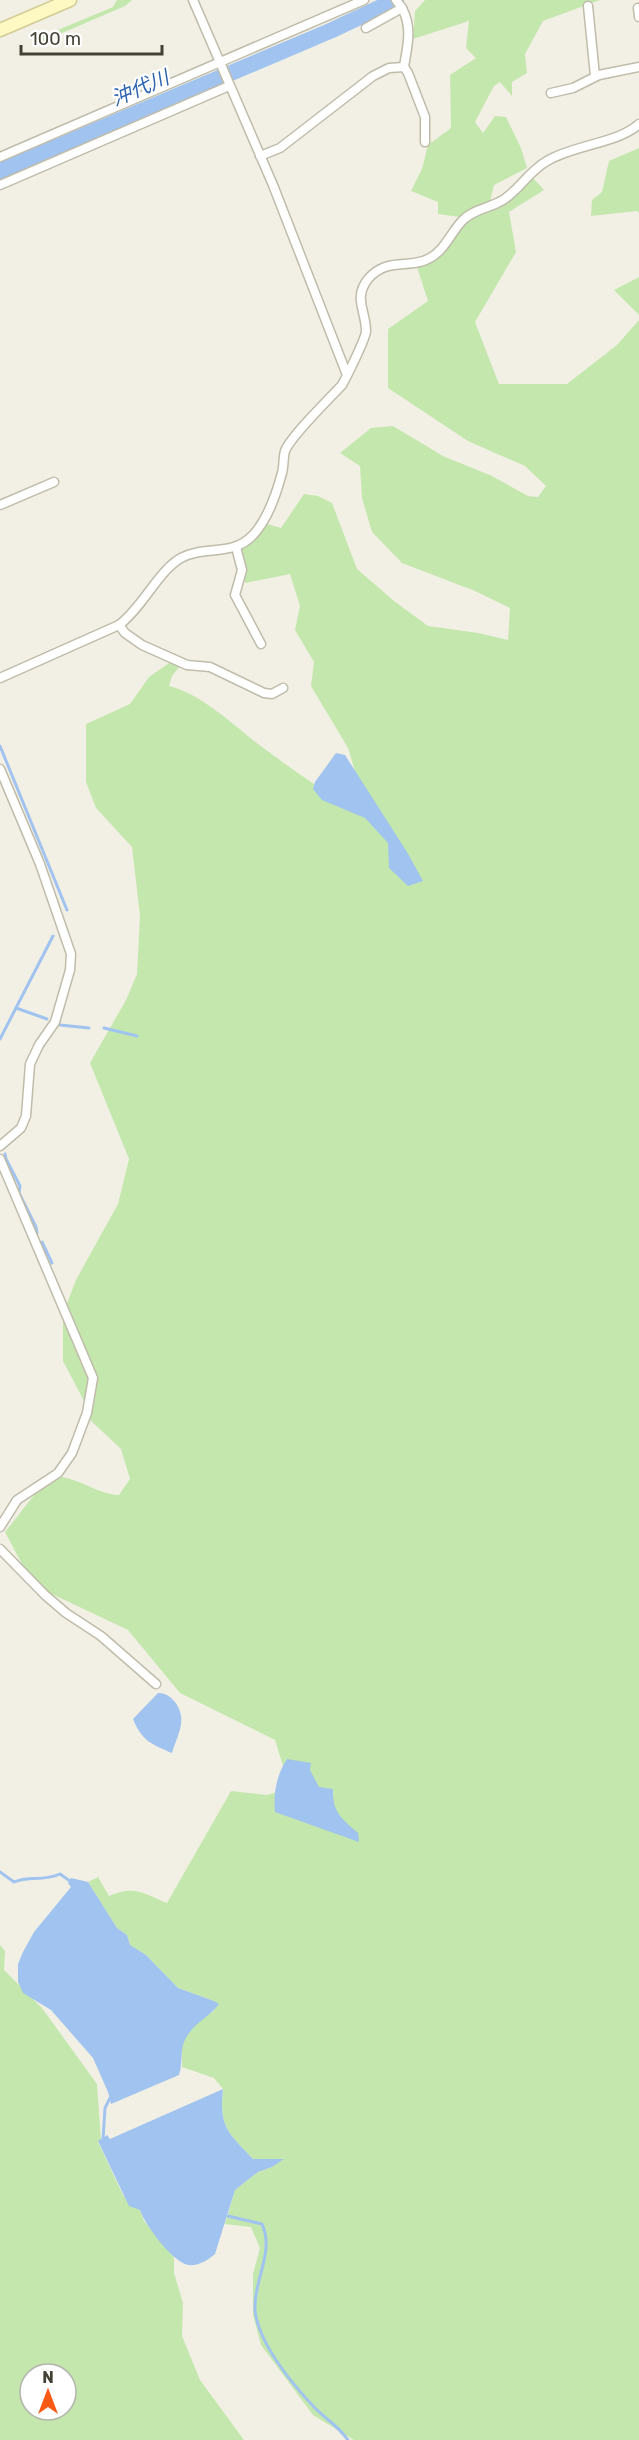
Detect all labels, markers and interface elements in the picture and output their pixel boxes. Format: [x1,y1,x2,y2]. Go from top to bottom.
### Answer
scale bar [21,18,162,56]
text: 100 m [30,28,81,50]
water label: 沖代川 [108,64,174,111]
north arrow [18,2362,78,2422]
text: N [42,2368,54,2387]

